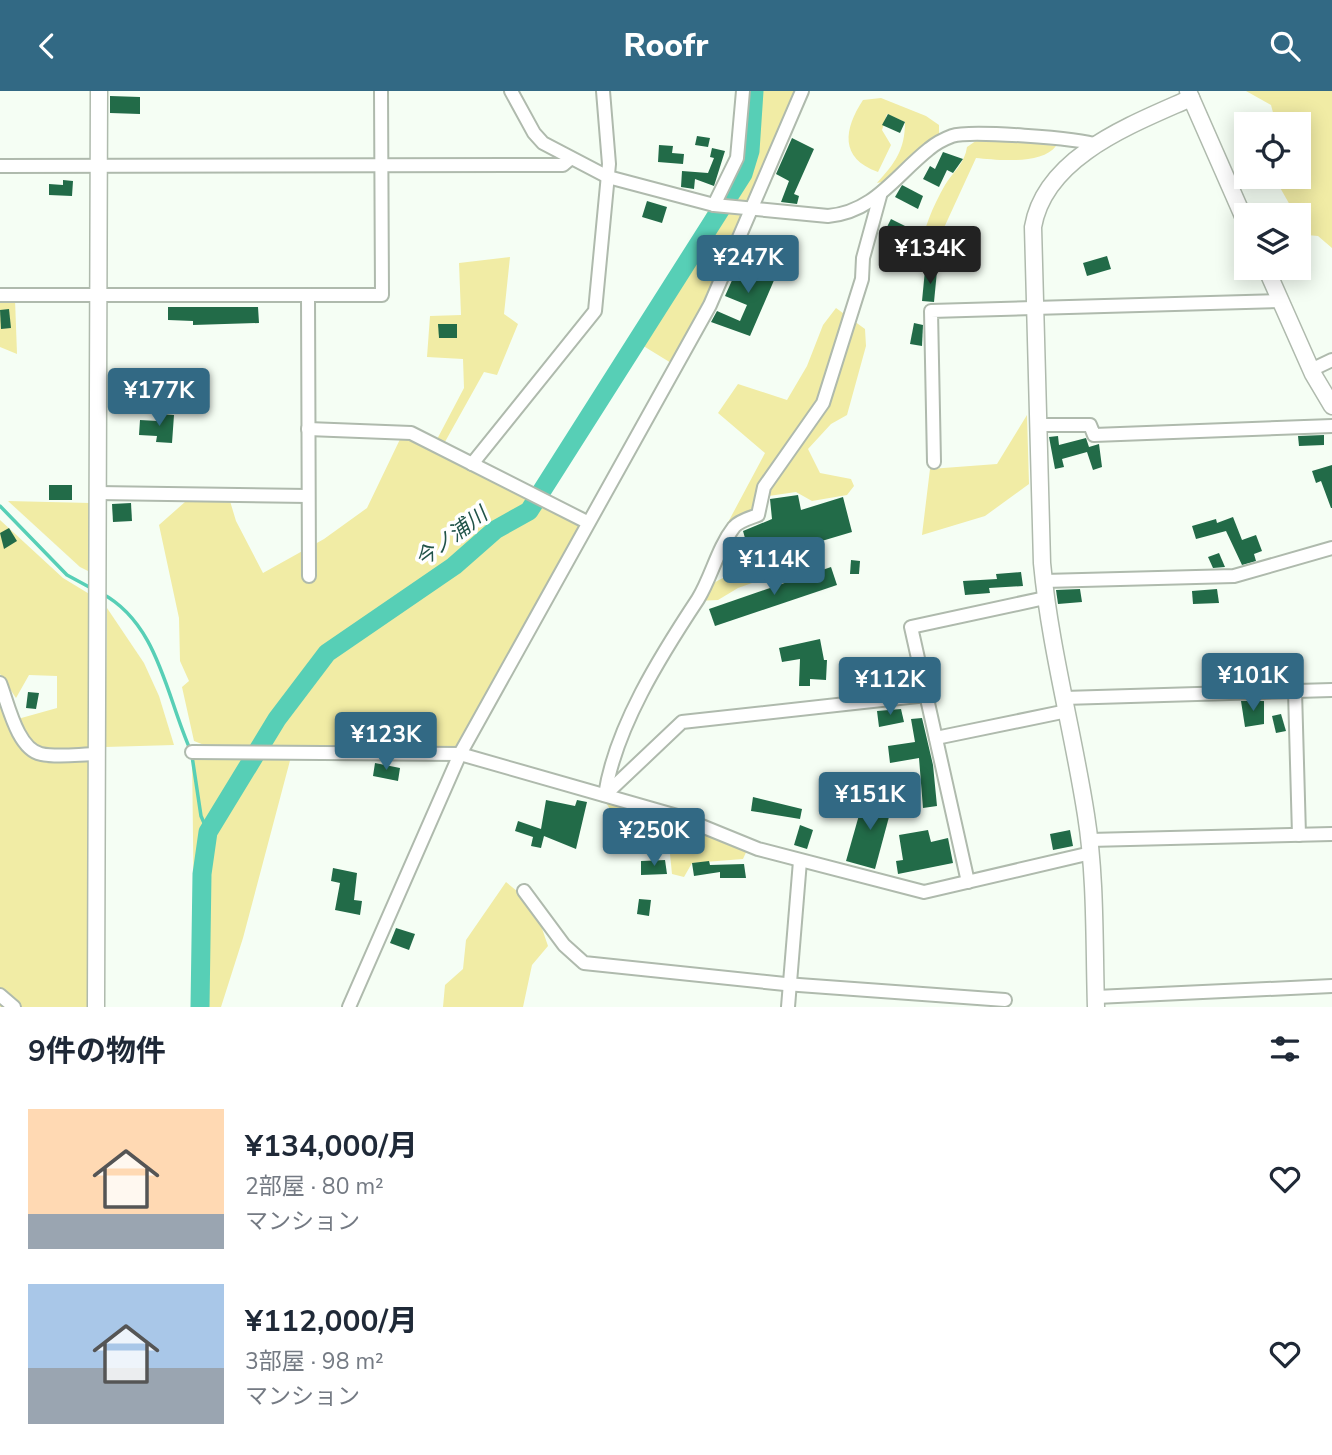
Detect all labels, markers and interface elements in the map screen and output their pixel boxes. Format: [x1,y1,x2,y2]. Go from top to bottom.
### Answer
text: Roofr [624,24,708,67]
icon: back [28,27,66,65]
icon: search [1266,27,1304,65]
map controls [1234,112,1311,280]
button: locate [1234,112,1311,189]
button: layers [1234,203,1311,280]
pin: ¥134K [881,227,979,286]
text: ¥134K [895,233,965,264]
pin: ¥247K [699,235,797,295]
text: ¥247K [713,242,783,273]
pin: ¥177K [110,369,208,428]
text: ¥177K [124,375,194,406]
water label: 今ノ浦川 [409,499,495,573]
pin: ¥114K [725,538,823,597]
text: ¥114K [739,544,809,575]
pin: ¥101K [1204,653,1302,713]
pin: ¥112K [841,657,939,717]
text: ¥101K [1218,660,1288,691]
text: ¥112K [855,664,925,695]
pin: ¥123K [337,713,435,772]
text: ¥123K [351,719,421,750]
pin: ¥151K [821,773,919,832]
text: ¥151K [835,779,905,810]
pin: ¥250K [605,809,703,868]
text: ¥250K [619,815,689,846]
icon: filters [1266,1030,1304,1068]
text: 9件の物件 [28,1031,166,1072]
text: ¥134,000/月 [245,1126,418,1167]
icon: home [84,1137,168,1221]
icon: heart [1266,1160,1304,1198]
text: 2部屋 · 80 m² [245,1171,384,1202]
text: マンション [245,1206,360,1237]
text: ¥112,000/月 [245,1301,418,1342]
icon: home [84,1312,168,1396]
icon: heart [1266,1335,1304,1373]
text: 3部屋 · 98 m² [245,1346,384,1377]
text: マンション [245,1381,360,1412]

